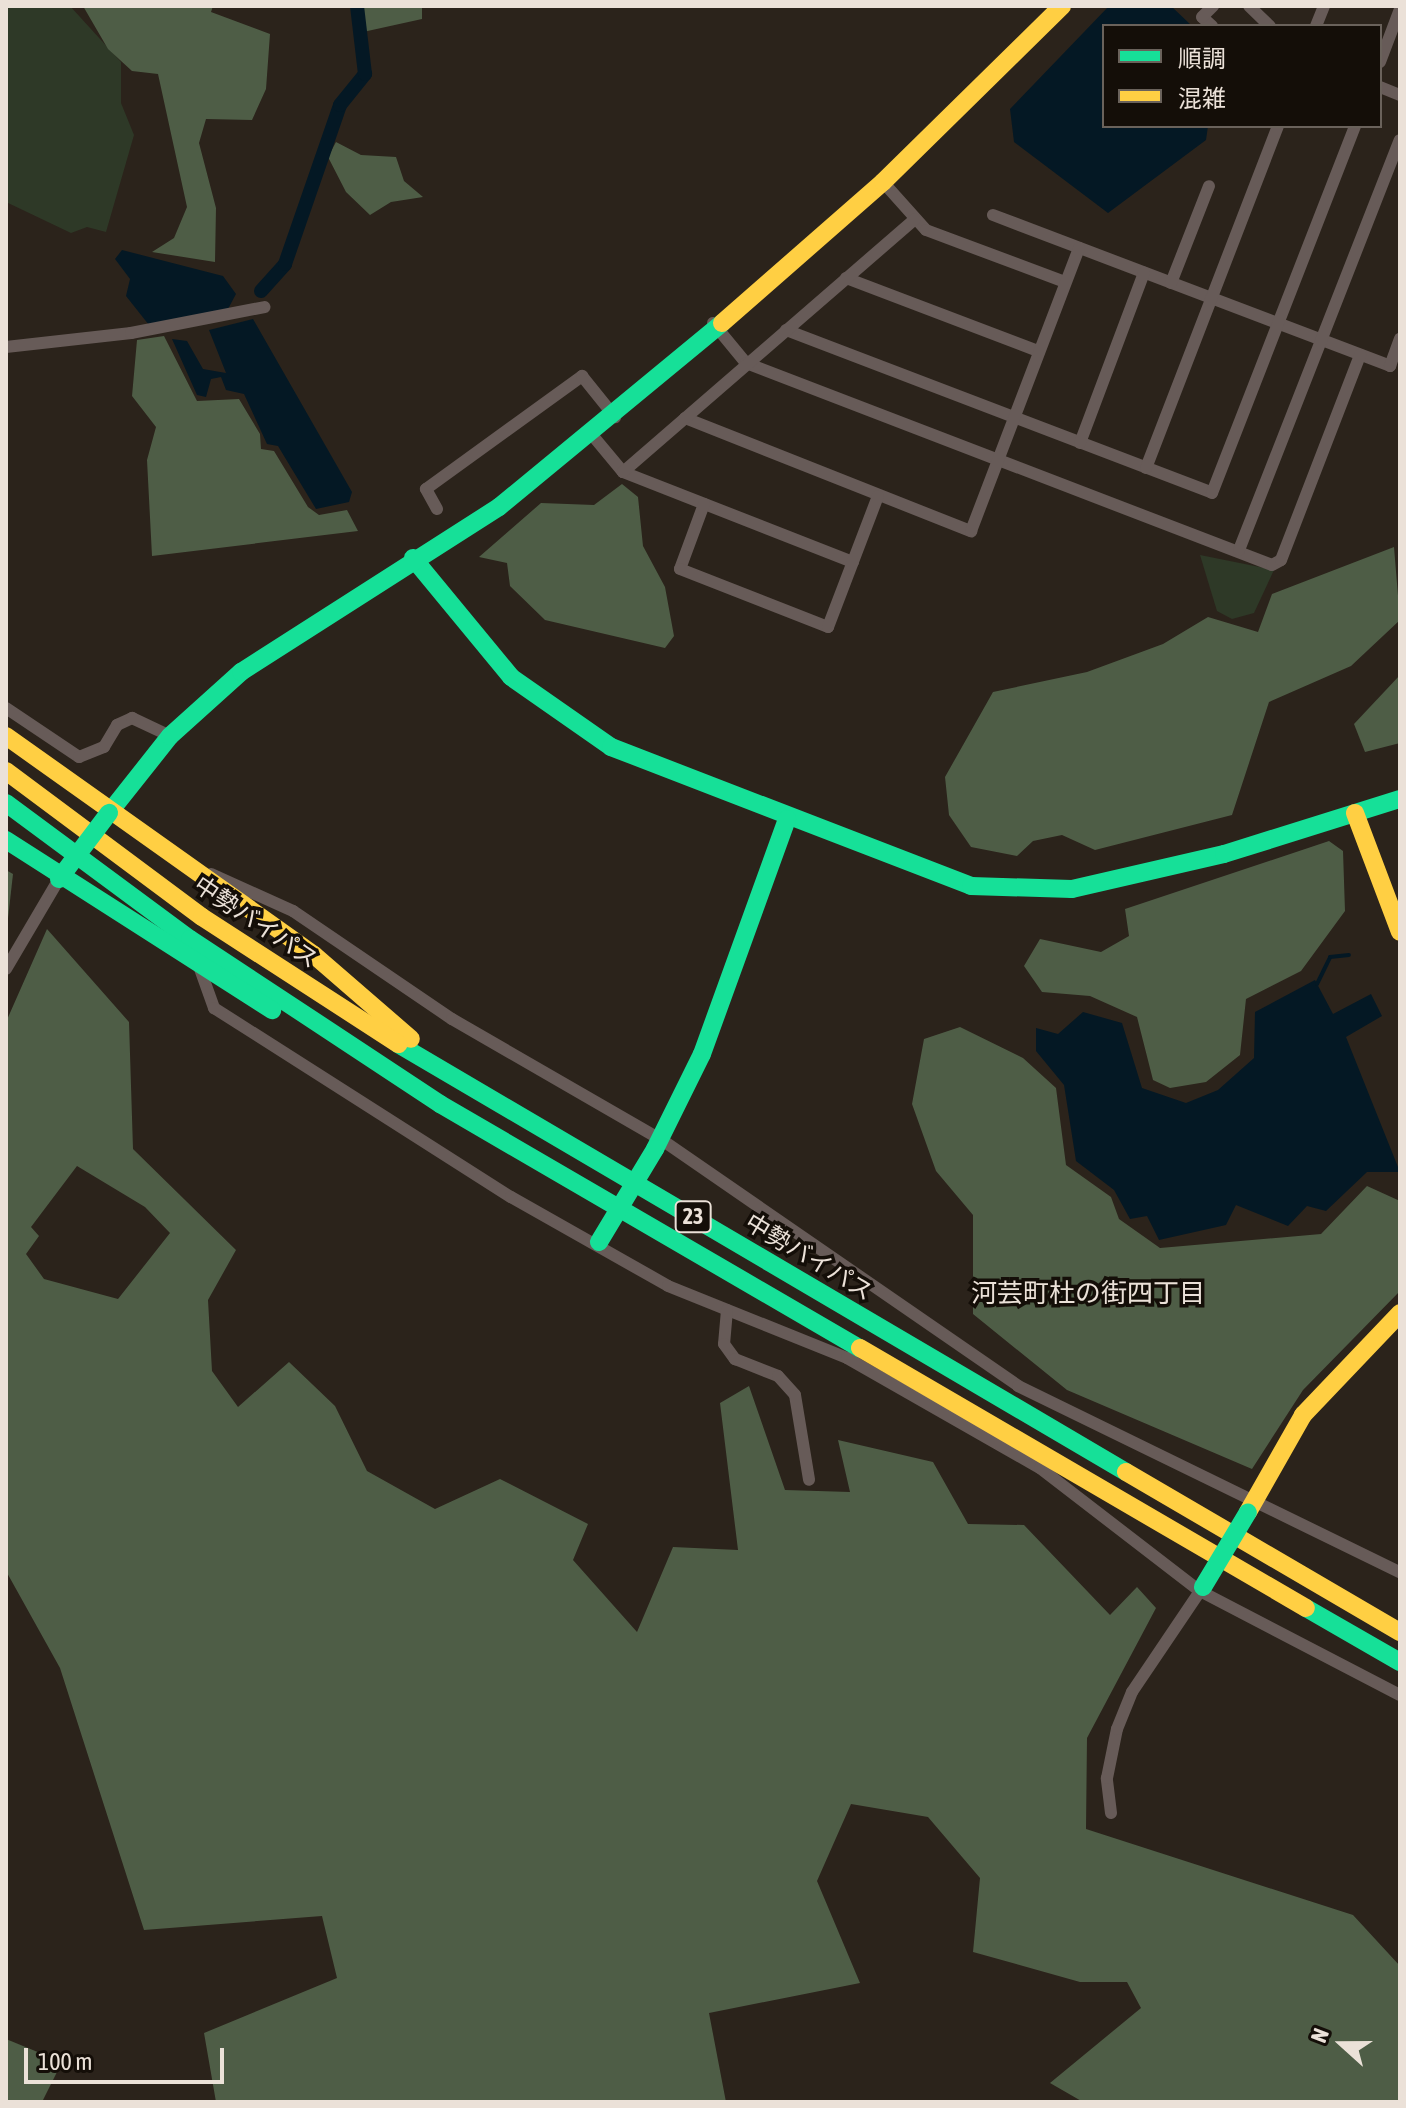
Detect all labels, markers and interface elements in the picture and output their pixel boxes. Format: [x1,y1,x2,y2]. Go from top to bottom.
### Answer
legend [1102,24,1382,128]
text: 順調 [1178,45,1226,72]
text: 混雑 [1178,85,1226,112]
street label: 中勢バイパス [188,870,324,974]
road number: 23 [673,1199,713,1235]
street label: 中勢バイパス [740,1208,878,1306]
district label: 河芸町杜の街四丁目 [971,1278,1205,1310]
north arrow [1302,2004,1382,2084]
text: N [1305,2025,1334,2046]
scale bar [28,2032,228,2082]
text: 100 m [38,2048,92,2075]

